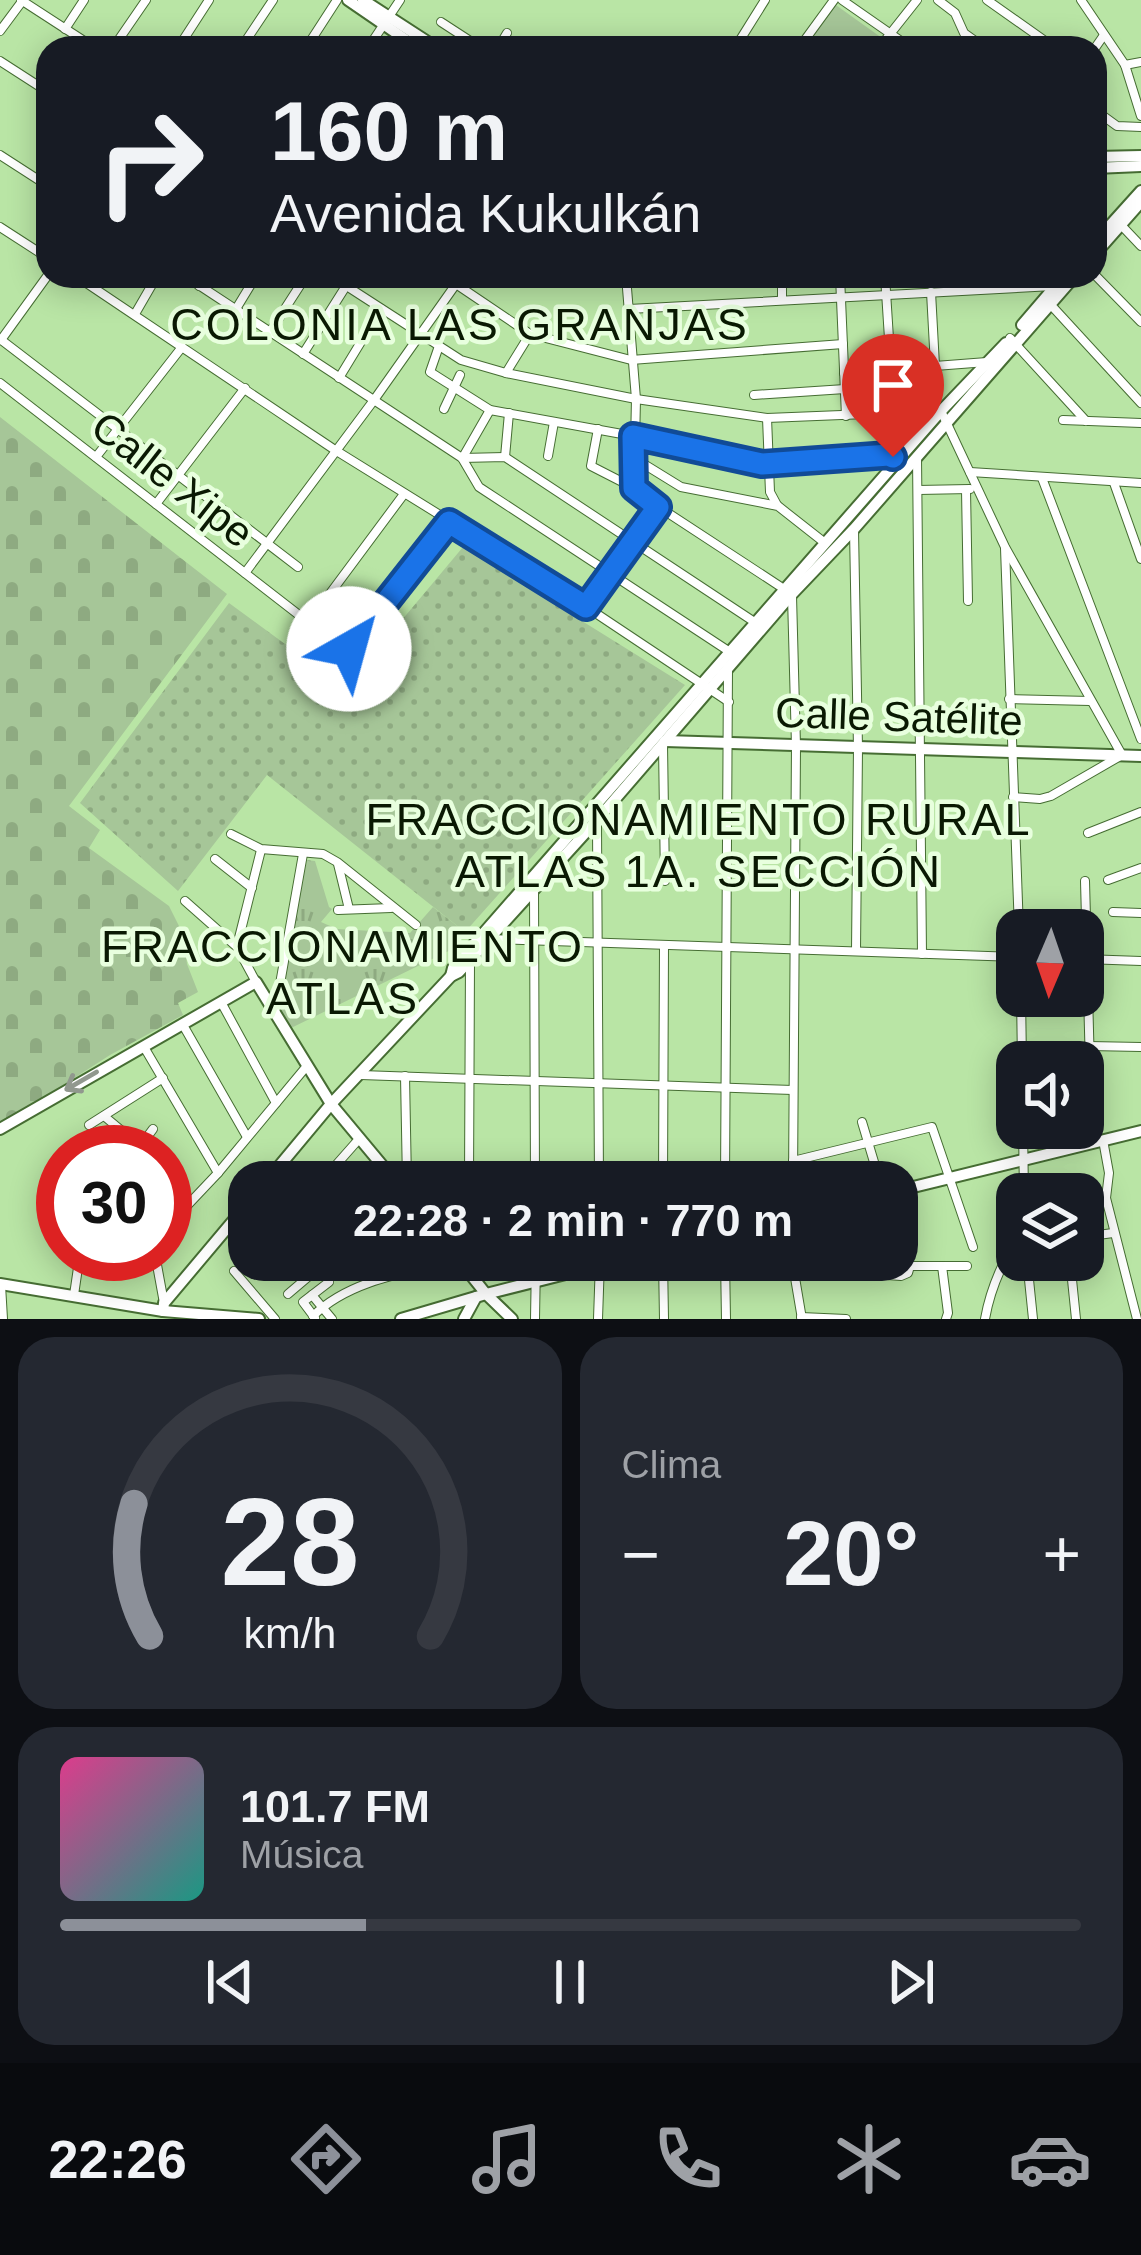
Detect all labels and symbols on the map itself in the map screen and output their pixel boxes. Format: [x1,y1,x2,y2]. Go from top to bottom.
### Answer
district label: COLONIA LAS GRANJAS [170,299,750,350]
pin [842,334,944,457]
street label: Calle Xipe [83,402,263,557]
position arrow [286,586,412,712]
street label: Calle Satélite [775,689,1023,744]
district label: FRACCIONAMIENTO RURAL ATLAS 1A. SECCIÓN [365,794,1033,897]
north arrow [996,909,1104,1017]
district label: FRACCIONAMIENTO ATLAS [101,921,585,1024]
one-way arrow [64,1070,99,1094]
speed limit sign: 30 [36,1125,192,1281]

